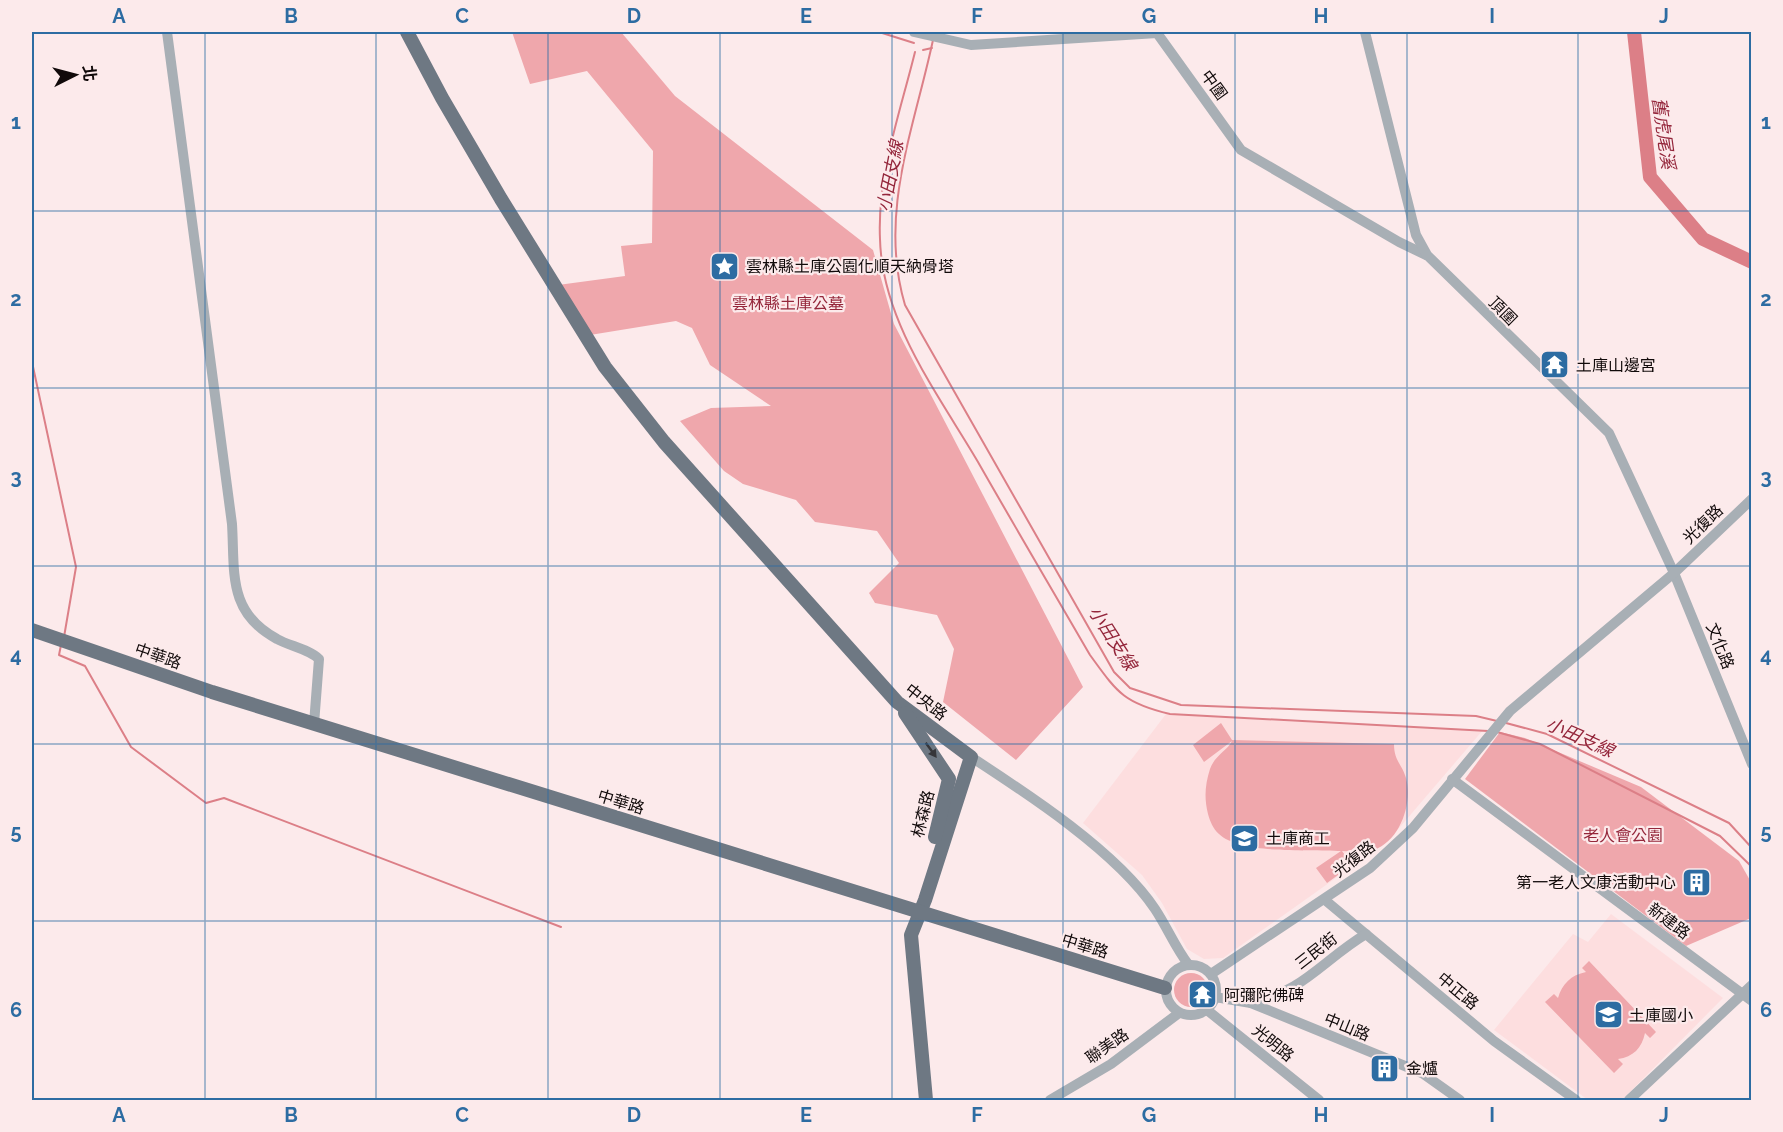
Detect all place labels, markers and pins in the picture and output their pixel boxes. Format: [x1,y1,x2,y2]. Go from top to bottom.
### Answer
place icon: 雲林縣土庫公園化順天納骨塔 [709,250,741,282]
place label: 雲林縣土庫公園化順天納骨塔 [746,257,954,276]
temple icon: 土庫山邊宮 [1539,349,1571,381]
place label: 土庫山邊宮 [1576,356,1656,375]
school or university icon: 土庫商工 [1229,822,1261,854]
place label: 土庫商工 [1266,829,1330,848]
building icon: 第一老人文康活動中心 [1681,866,1713,898]
place label: 第一老人文康活動中心 [1516,873,1676,892]
temple icon: 阿彌陀佛碑 [1187,979,1219,1011]
place label: 阿彌陀佛碑 [1224,986,1304,1005]
school or university icon: 土庫國小 [1592,999,1624,1031]
place label: 土庫國小 [1629,1006,1693,1025]
building icon: 金爐 [1369,1052,1401,1084]
place label: 金爐 [1406,1059,1438,1078]

